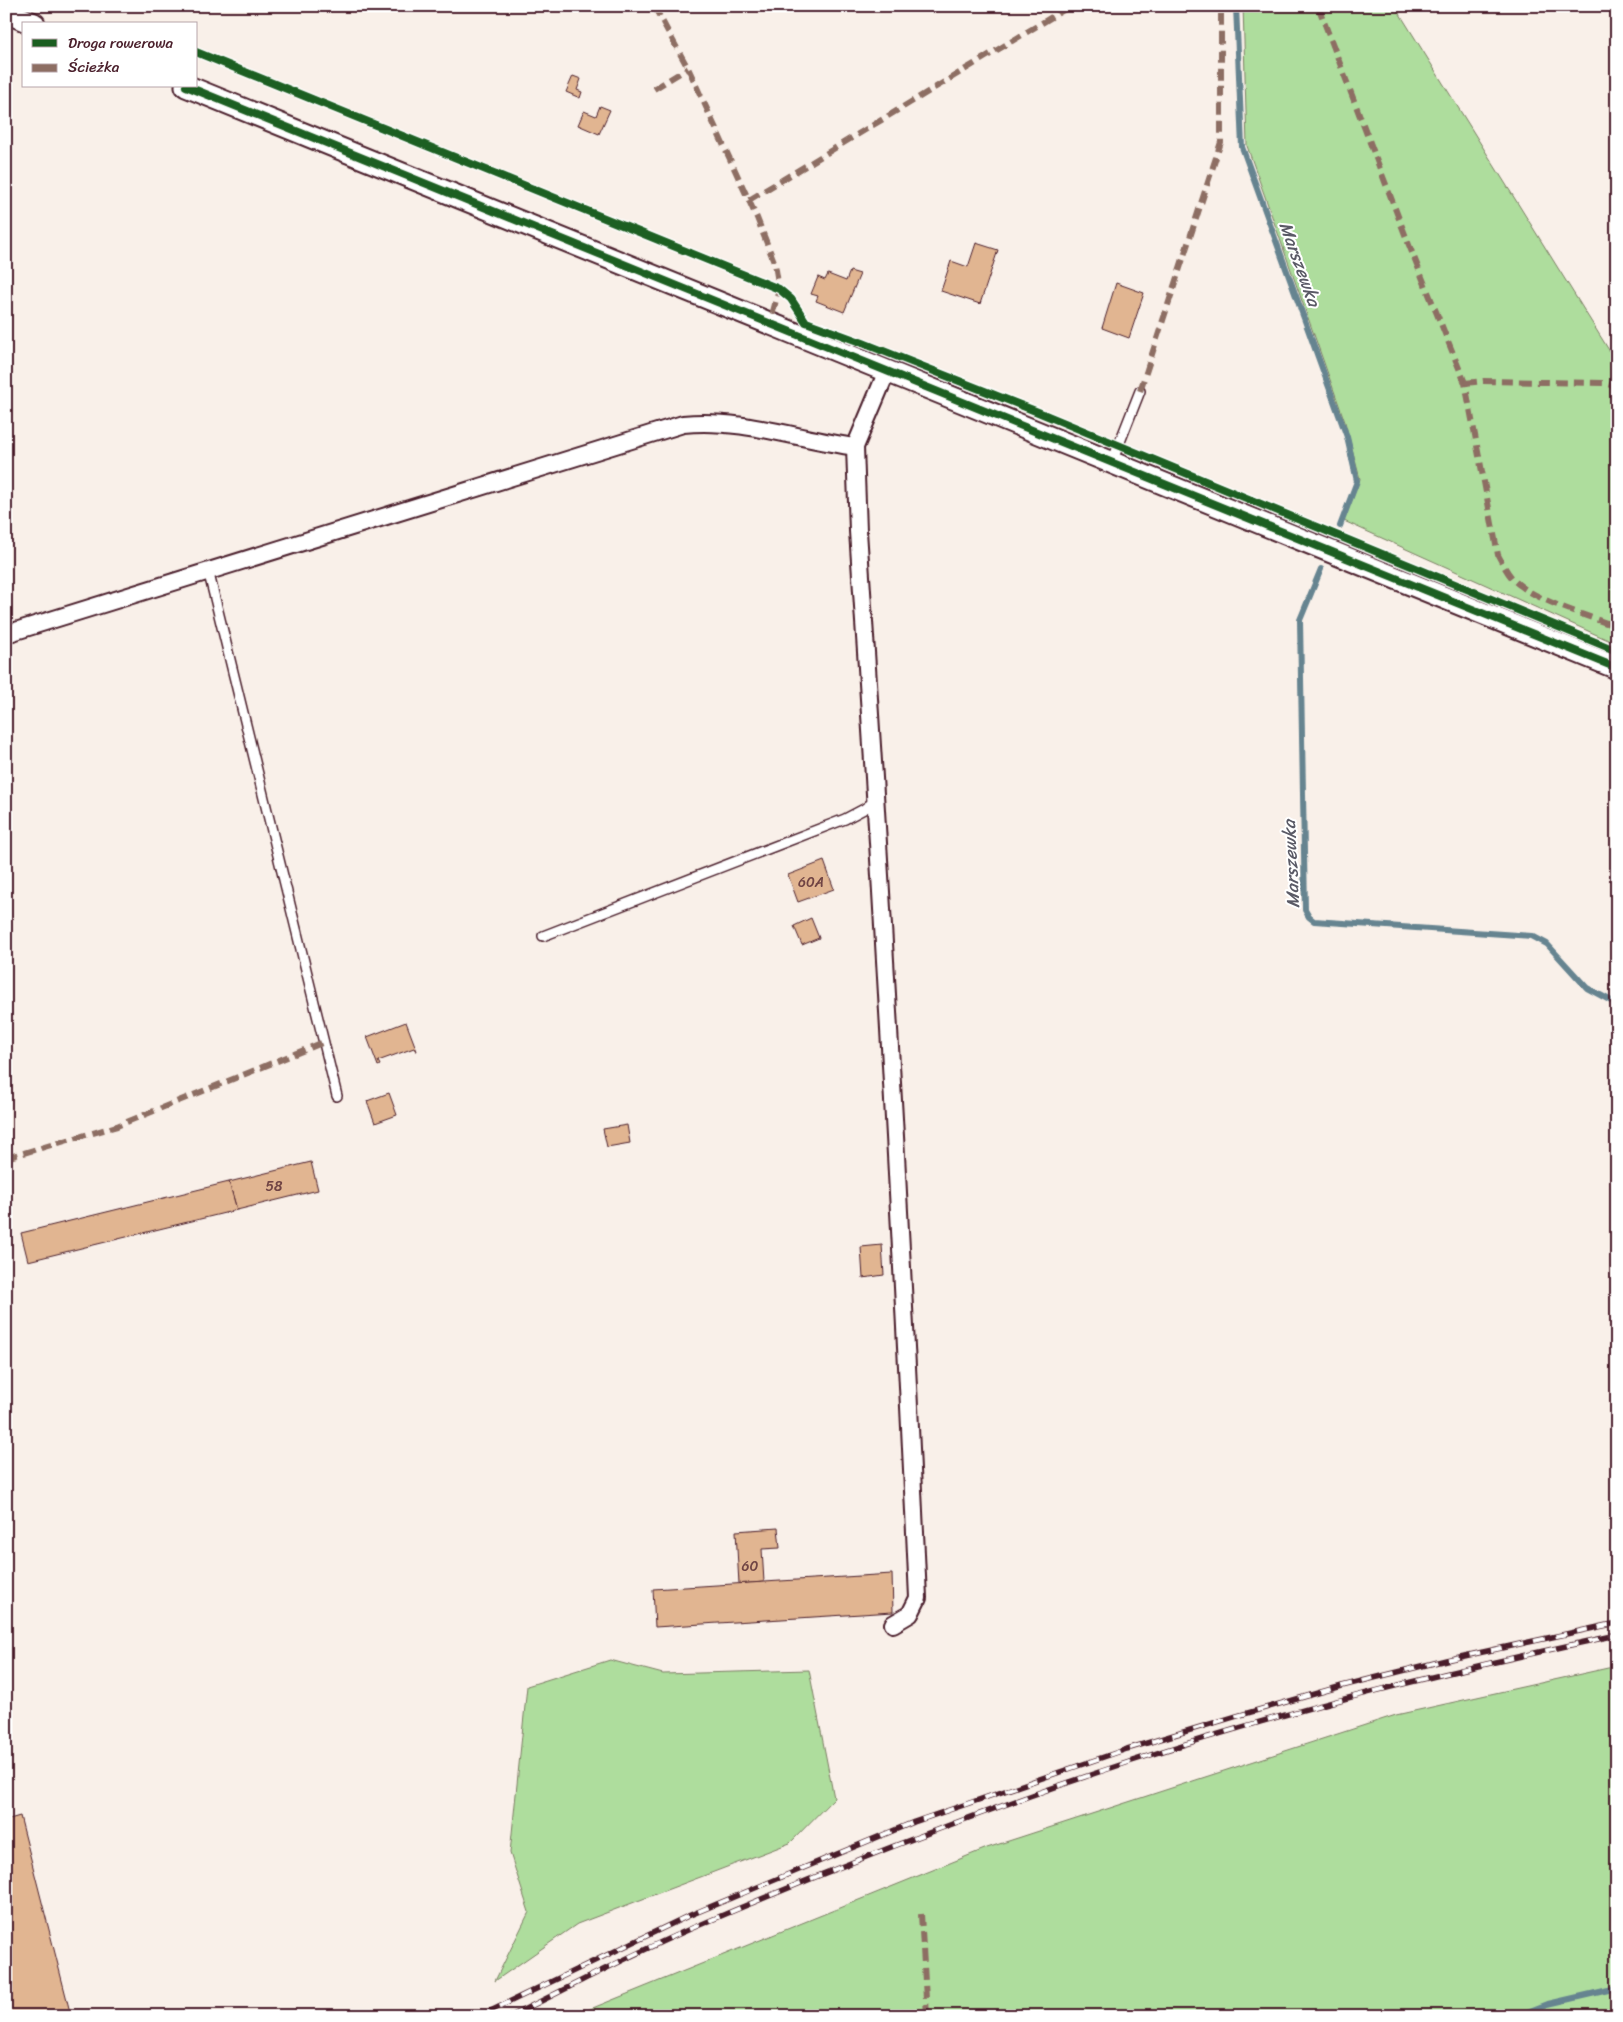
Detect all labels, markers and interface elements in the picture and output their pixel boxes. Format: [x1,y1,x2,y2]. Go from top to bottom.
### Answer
legend [22,22,198,88]
text: Droga rowerowa [68,30,174,56]
text: Ścieżka [68,54,120,80]
water label: Marszewka [1270,217,1331,313]
water label: Marszewka [1273,817,1309,909]
house number: 60A [798,870,824,895]
house number: 58 [266,1174,283,1199]
house number: 60 [742,1554,759,1579]

